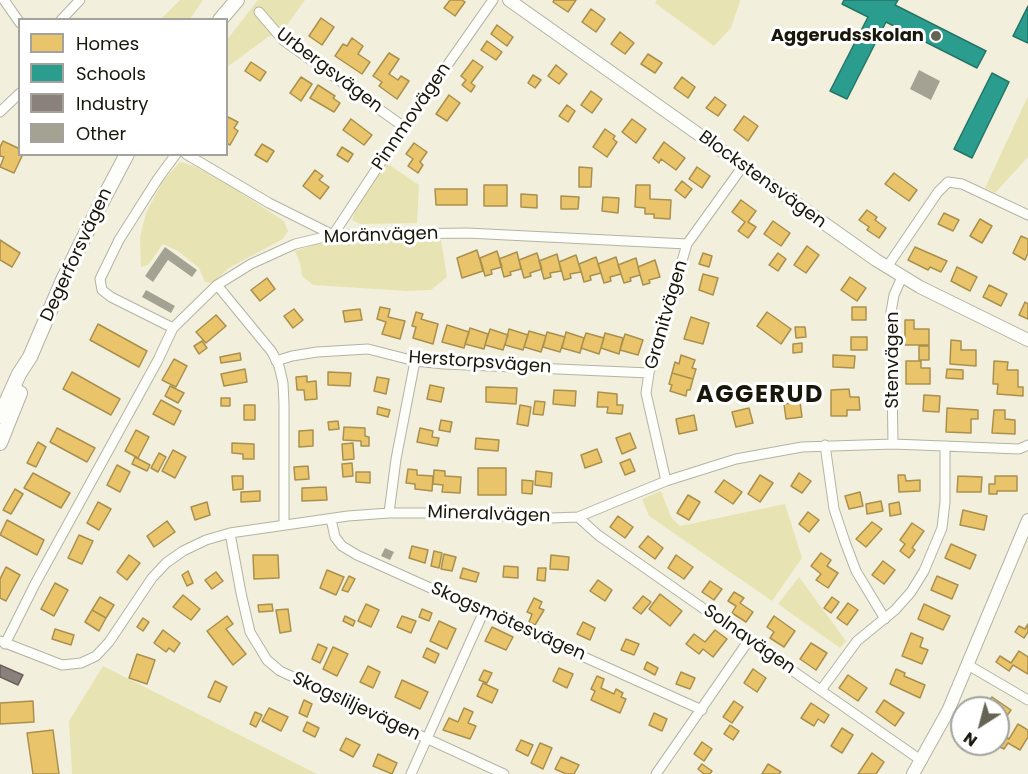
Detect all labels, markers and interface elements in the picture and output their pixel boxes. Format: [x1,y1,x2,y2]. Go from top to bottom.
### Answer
legend [18,18,228,156]
street label: Urbergsvägen [272,24,386,118]
place label: Aggerudsskolan [771,25,924,47]
marker: Aggerudsskolan [929,29,943,43]
text: Homes [76,31,139,56]
street label: Pinnmovägen [368,59,456,175]
text: Schools [76,61,146,86]
text: Industry [76,91,148,116]
text: Other [76,121,126,146]
street label: Blockstensvägen [694,126,830,234]
street label: Degerforsvägen [37,185,117,325]
street label: Moränvägen [323,223,439,249]
street label: Granitvägen [641,258,693,372]
street label: Stenvägen [882,312,904,408]
street label: Herstorpsvägen [408,347,552,379]
district label: AGGERUD [696,382,824,410]
street label: Mineralvägen [427,502,551,528]
street label: Skogsmötesvägen [427,578,589,666]
street label: Solnavägen [699,600,799,680]
street label: Skogsliljevägen [288,668,424,746]
north arrow [950,696,1010,756]
text: N [959,727,982,752]

